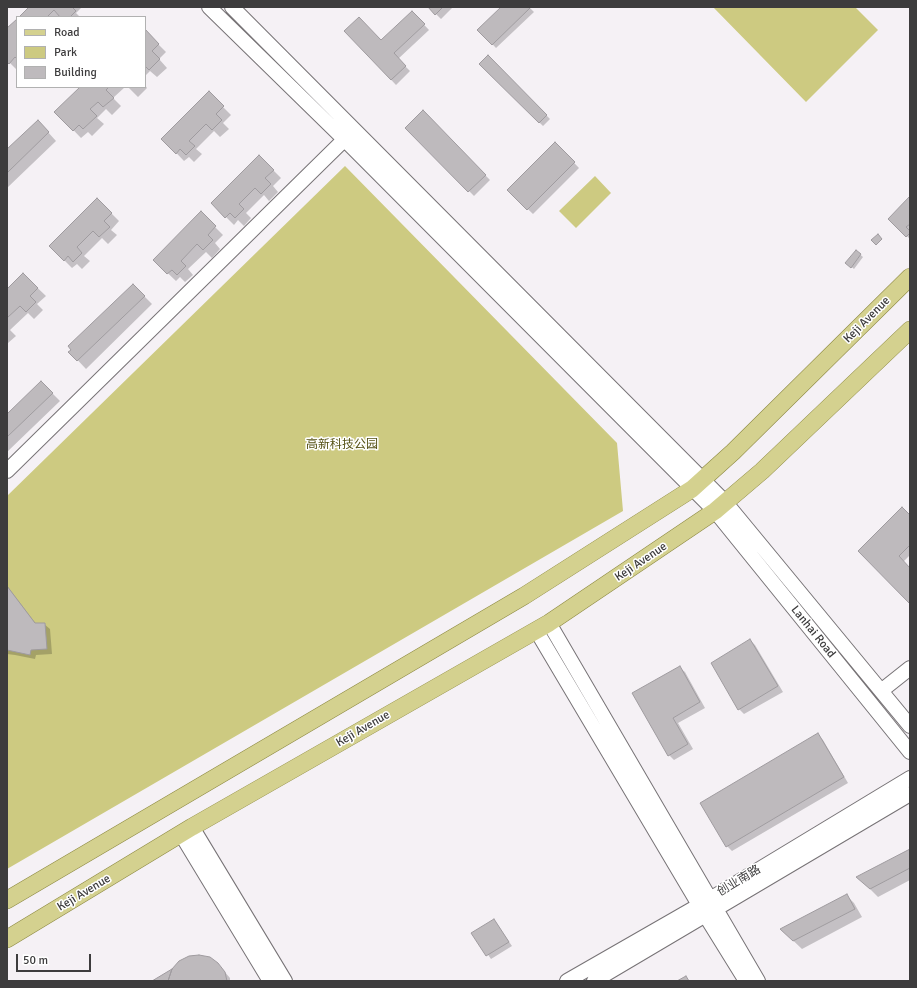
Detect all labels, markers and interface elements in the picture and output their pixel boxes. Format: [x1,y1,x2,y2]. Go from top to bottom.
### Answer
legend [16,16,146,88]
text: Road [54,25,80,40]
text: Park [54,45,77,60]
text: Building [54,65,97,80]
street label: Keji Avenue [841,294,893,346]
park label: 高新科技公园 [306,438,378,452]
street label: Keji Avenue [612,539,670,585]
street label: Lanhai Road [788,603,838,661]
street label: Keji Avenue [334,708,392,750]
street label: 创业南路 [715,862,763,900]
street label: Keji Avenue [55,871,113,915]
scale bar [18,946,93,972]
text: 50 m [23,953,48,968]

